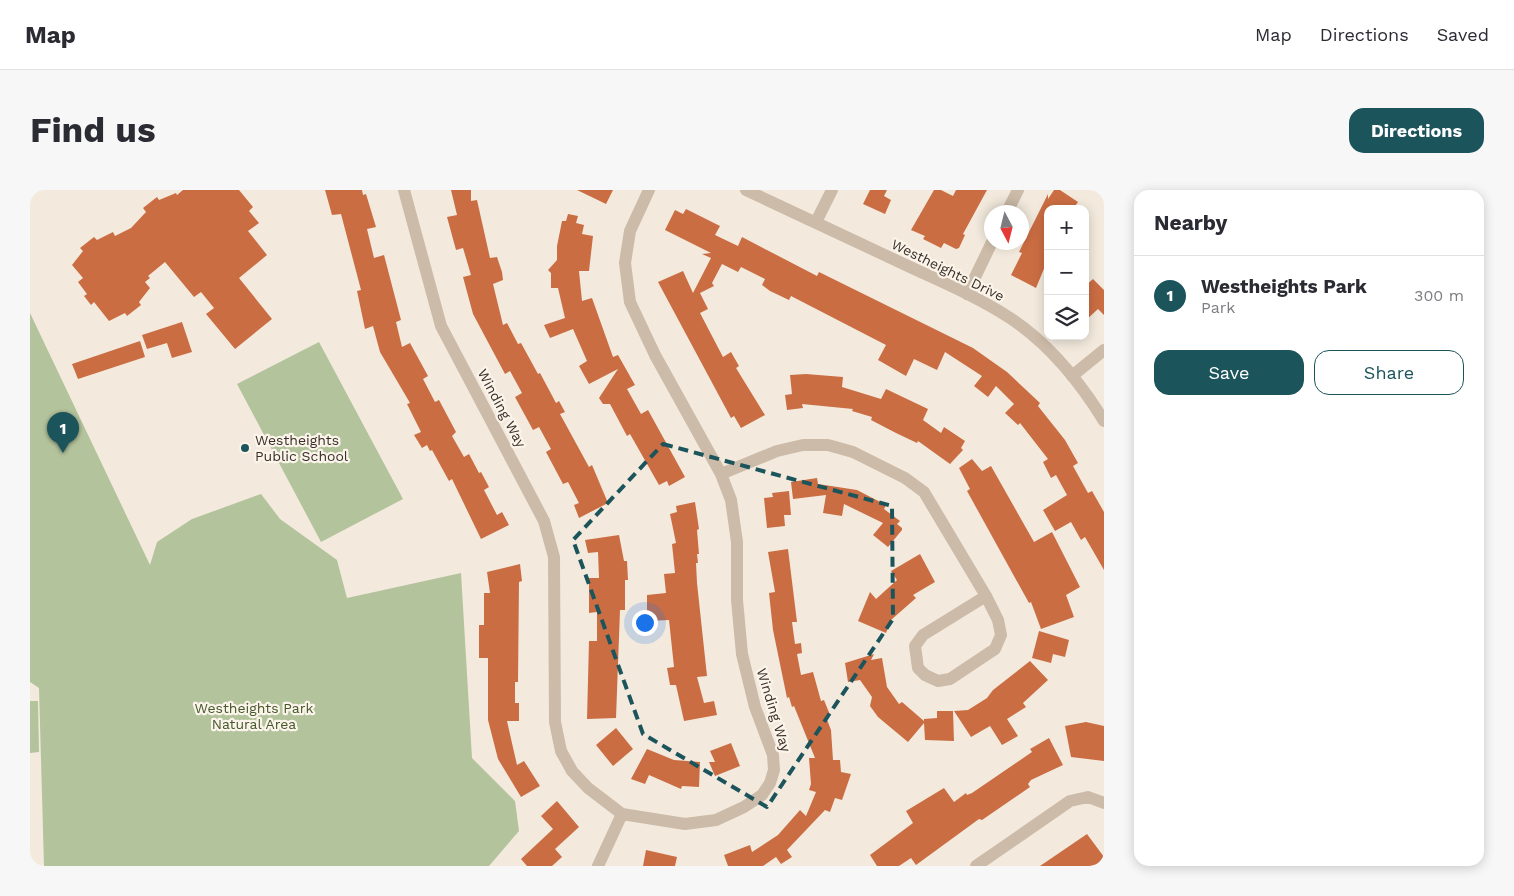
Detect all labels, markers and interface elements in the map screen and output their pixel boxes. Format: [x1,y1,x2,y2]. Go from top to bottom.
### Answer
text: Map [25,21,76,49]
text: Map [1255,24,1292,45]
text: Directions [1320,24,1409,45]
text: Saved [1437,24,1489,45]
button: Directions [1349,108,1484,153]
text: Find us [30,109,156,151]
north arrow [984,205,1029,250]
map controls [1044,205,1089,340]
button: + [1044,205,1089,250]
text: Nearby [1154,210,1227,235]
street label: Westheights Drive [889,236,1007,304]
button: − [1044,250,1089,295]
text: Westheights Park [1201,275,1367,298]
text: 1 [1167,286,1173,305]
text: 300 m [1414,286,1464,305]
button: layers [1044,295,1089,340]
text: Park [1201,298,1235,317]
button: Save [1154,350,1304,395]
button: Share [1314,350,1464,395]
street label: Winding Way [475,366,530,451]
pin: 1 [47,412,79,453]
place label: Westheights Public School [255,432,349,464]
marker: Westheights Public School [239,442,251,454]
your location [632,610,658,636]
street label: Winding Way [754,666,795,754]
park label: Westheights Park Natural Area [195,700,314,732]

